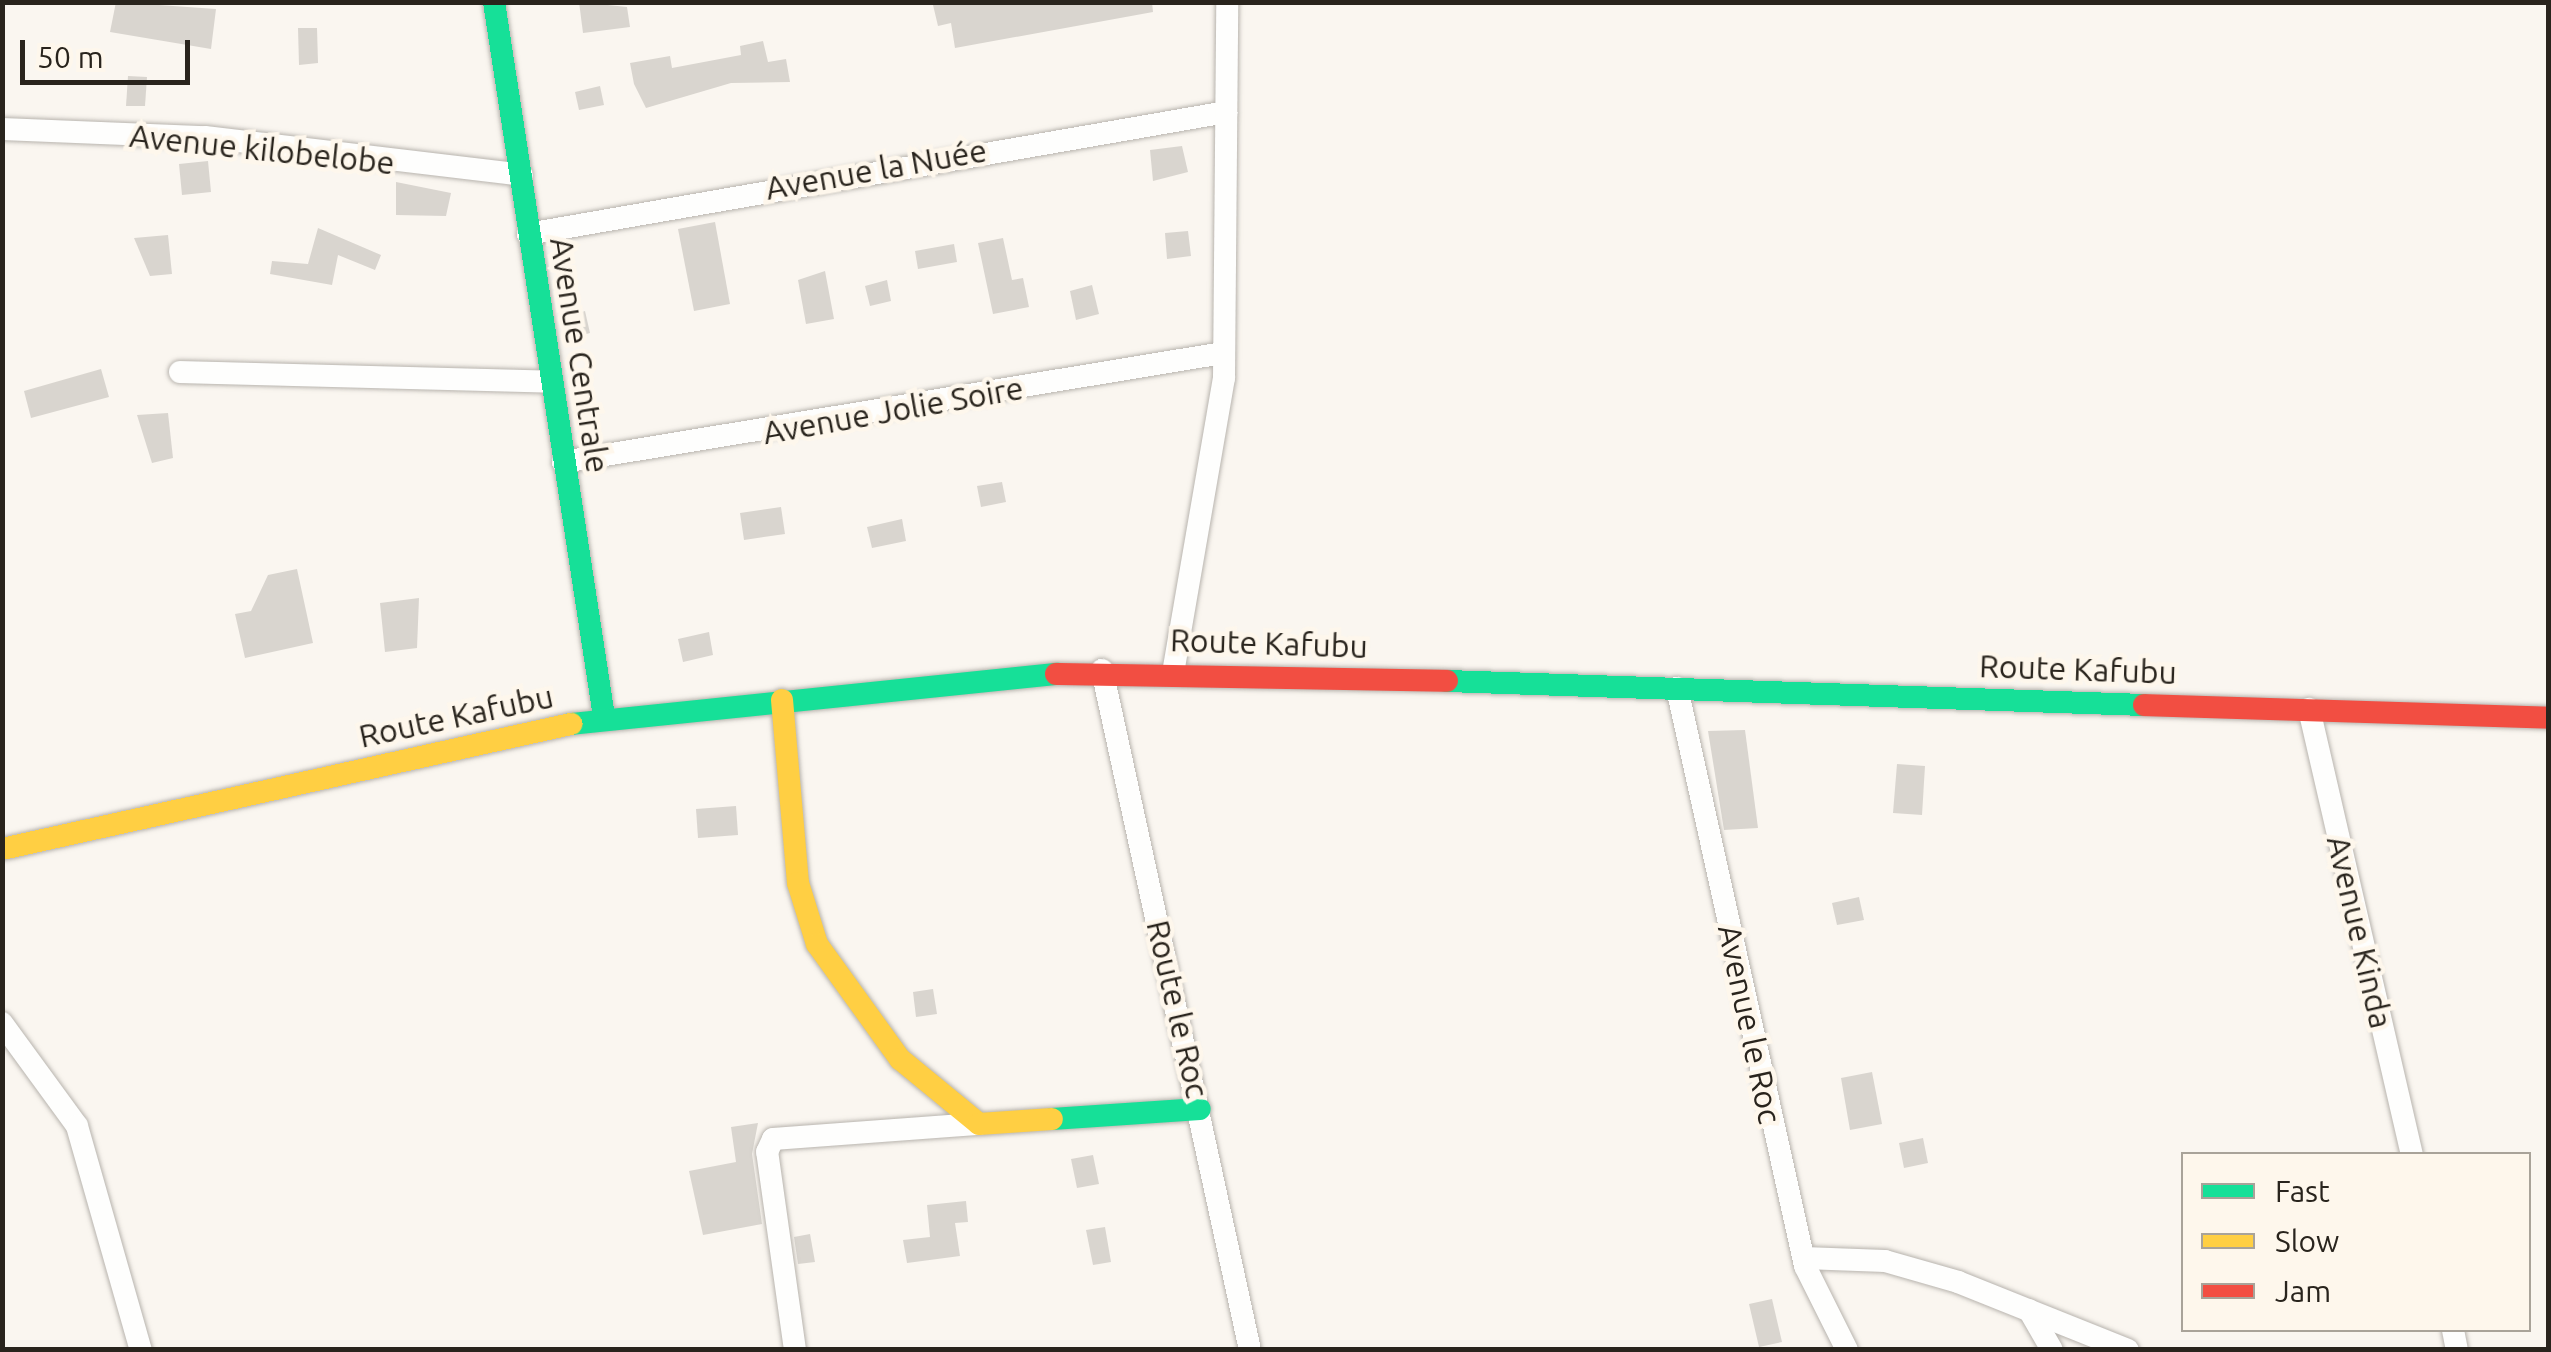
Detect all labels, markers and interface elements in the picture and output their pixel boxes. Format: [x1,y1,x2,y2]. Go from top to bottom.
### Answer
scale bar [25,20,195,82]
text: 50 m [37,40,104,74]
street label: Avenue kilobelobe [128,116,396,182]
street label: Avenue la Nuée [762,131,990,207]
street label: Avenue Centrale [542,235,618,475]
street label: Avenue Jolie Soire [760,368,1026,452]
street label: Route Kafubu [1170,620,1368,666]
street label: Route Kafubu [1979,646,2177,692]
street label: Route Kafubu [355,677,557,755]
street label: Avenue Kinda [2319,832,2401,1032]
street label: Route le Roc [1139,916,1217,1102]
street label: Avenue le Roc [1710,921,1790,1127]
legend [2181,1152,2531,1332]
text: Fast [2275,1174,2330,1208]
text: Slow [2275,1224,2339,1258]
text: Jam [2275,1274,2331,1308]

